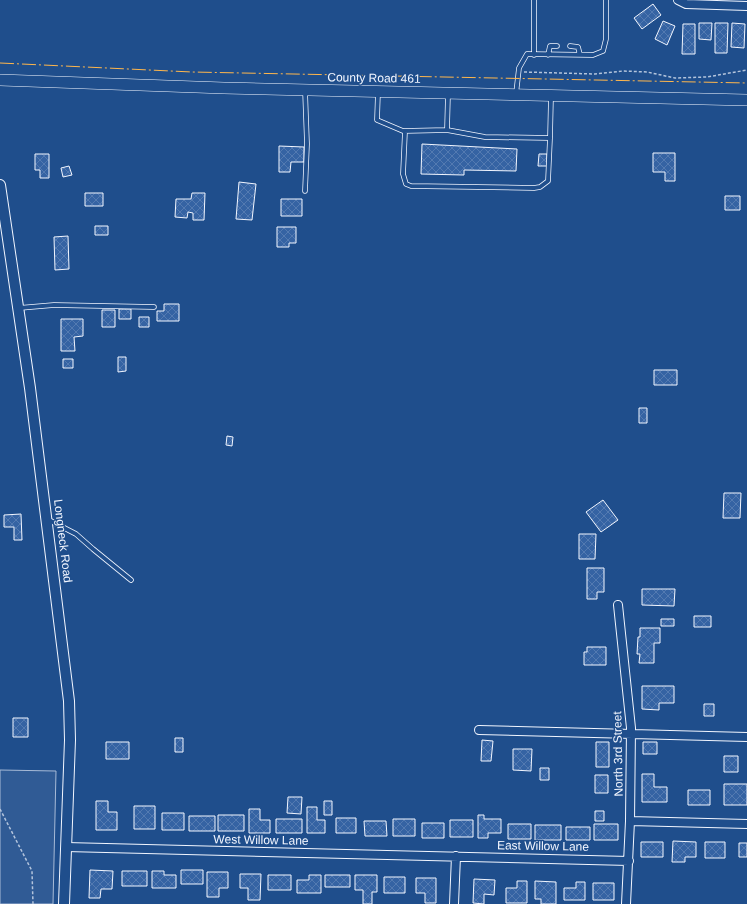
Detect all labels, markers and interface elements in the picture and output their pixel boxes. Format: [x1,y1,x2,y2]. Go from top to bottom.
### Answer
street label: County Road 461 [327,70,421,86]
street label: Longneck Road [51,498,75,584]
street label: North 3rd Street [610,711,626,797]
street label: West Willow Lane [213,832,309,848]
street label: East Willow Lane [497,838,589,854]

